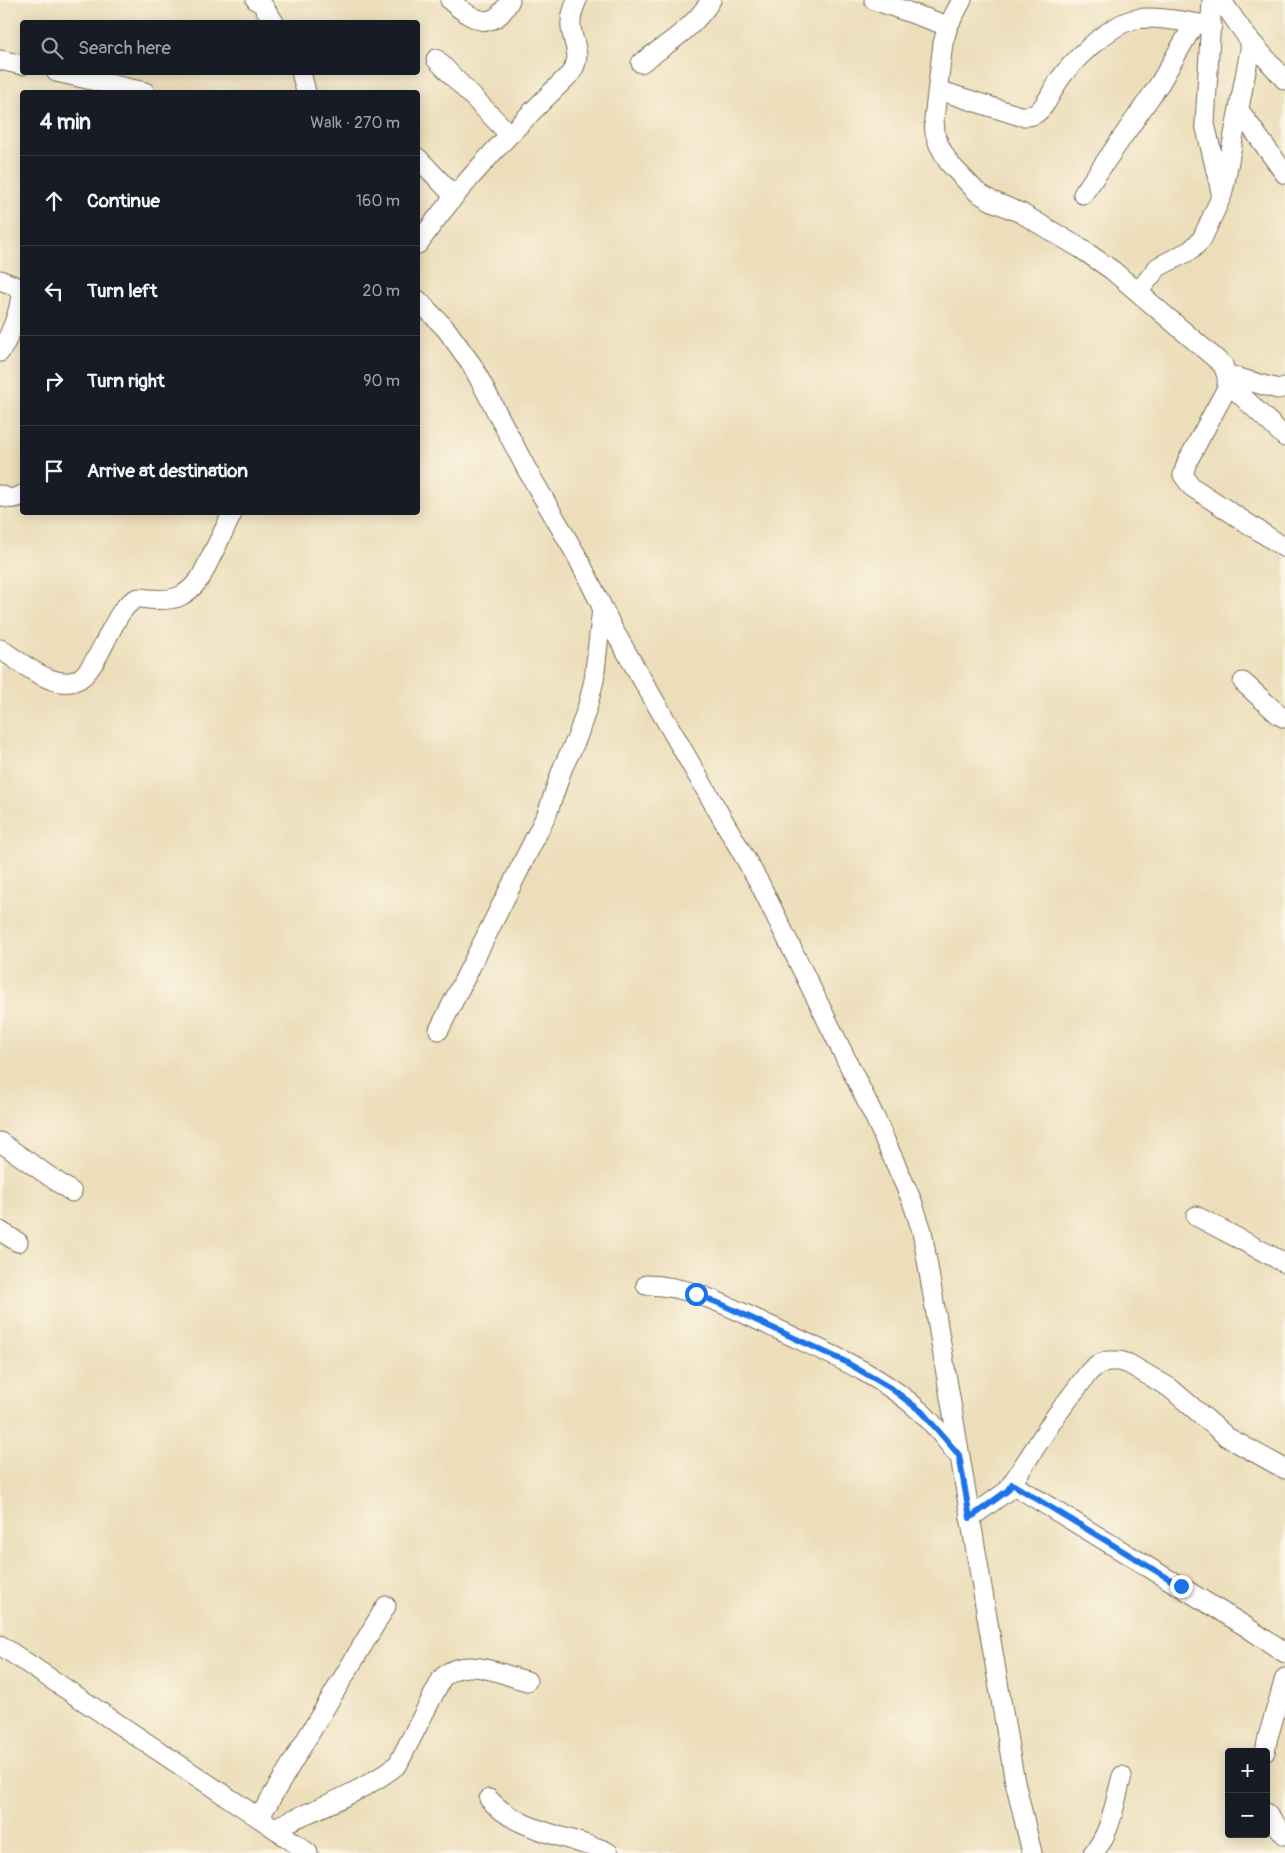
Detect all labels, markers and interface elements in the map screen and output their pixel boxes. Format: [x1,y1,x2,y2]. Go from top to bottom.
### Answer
search box [20,20,420,75]
icon: search [38,34,66,62]
text: Search here [78,36,171,60]
text: 4 min [40,109,91,136]
text: Walk · 270 m [310,113,400,133]
icon: ahead [40,187,68,215]
text: Continue [87,189,160,213]
text: 160 m [356,191,400,211]
icon: left [40,277,68,305]
text: Turn left [87,279,157,303]
text: 20 m [362,281,400,301]
icon: right [40,367,68,395]
text: Turn right [87,369,165,393]
text: 90 m [363,371,400,391]
icon: arrive [40,457,68,485]
text: Arrive at destination [87,459,248,483]
route start [685,1283,708,1306]
route end [1170,1575,1193,1598]
map controls [1225,1748,1270,1838]
button: + [1225,1748,1270,1793]
button: − [1225,1793,1270,1838]

